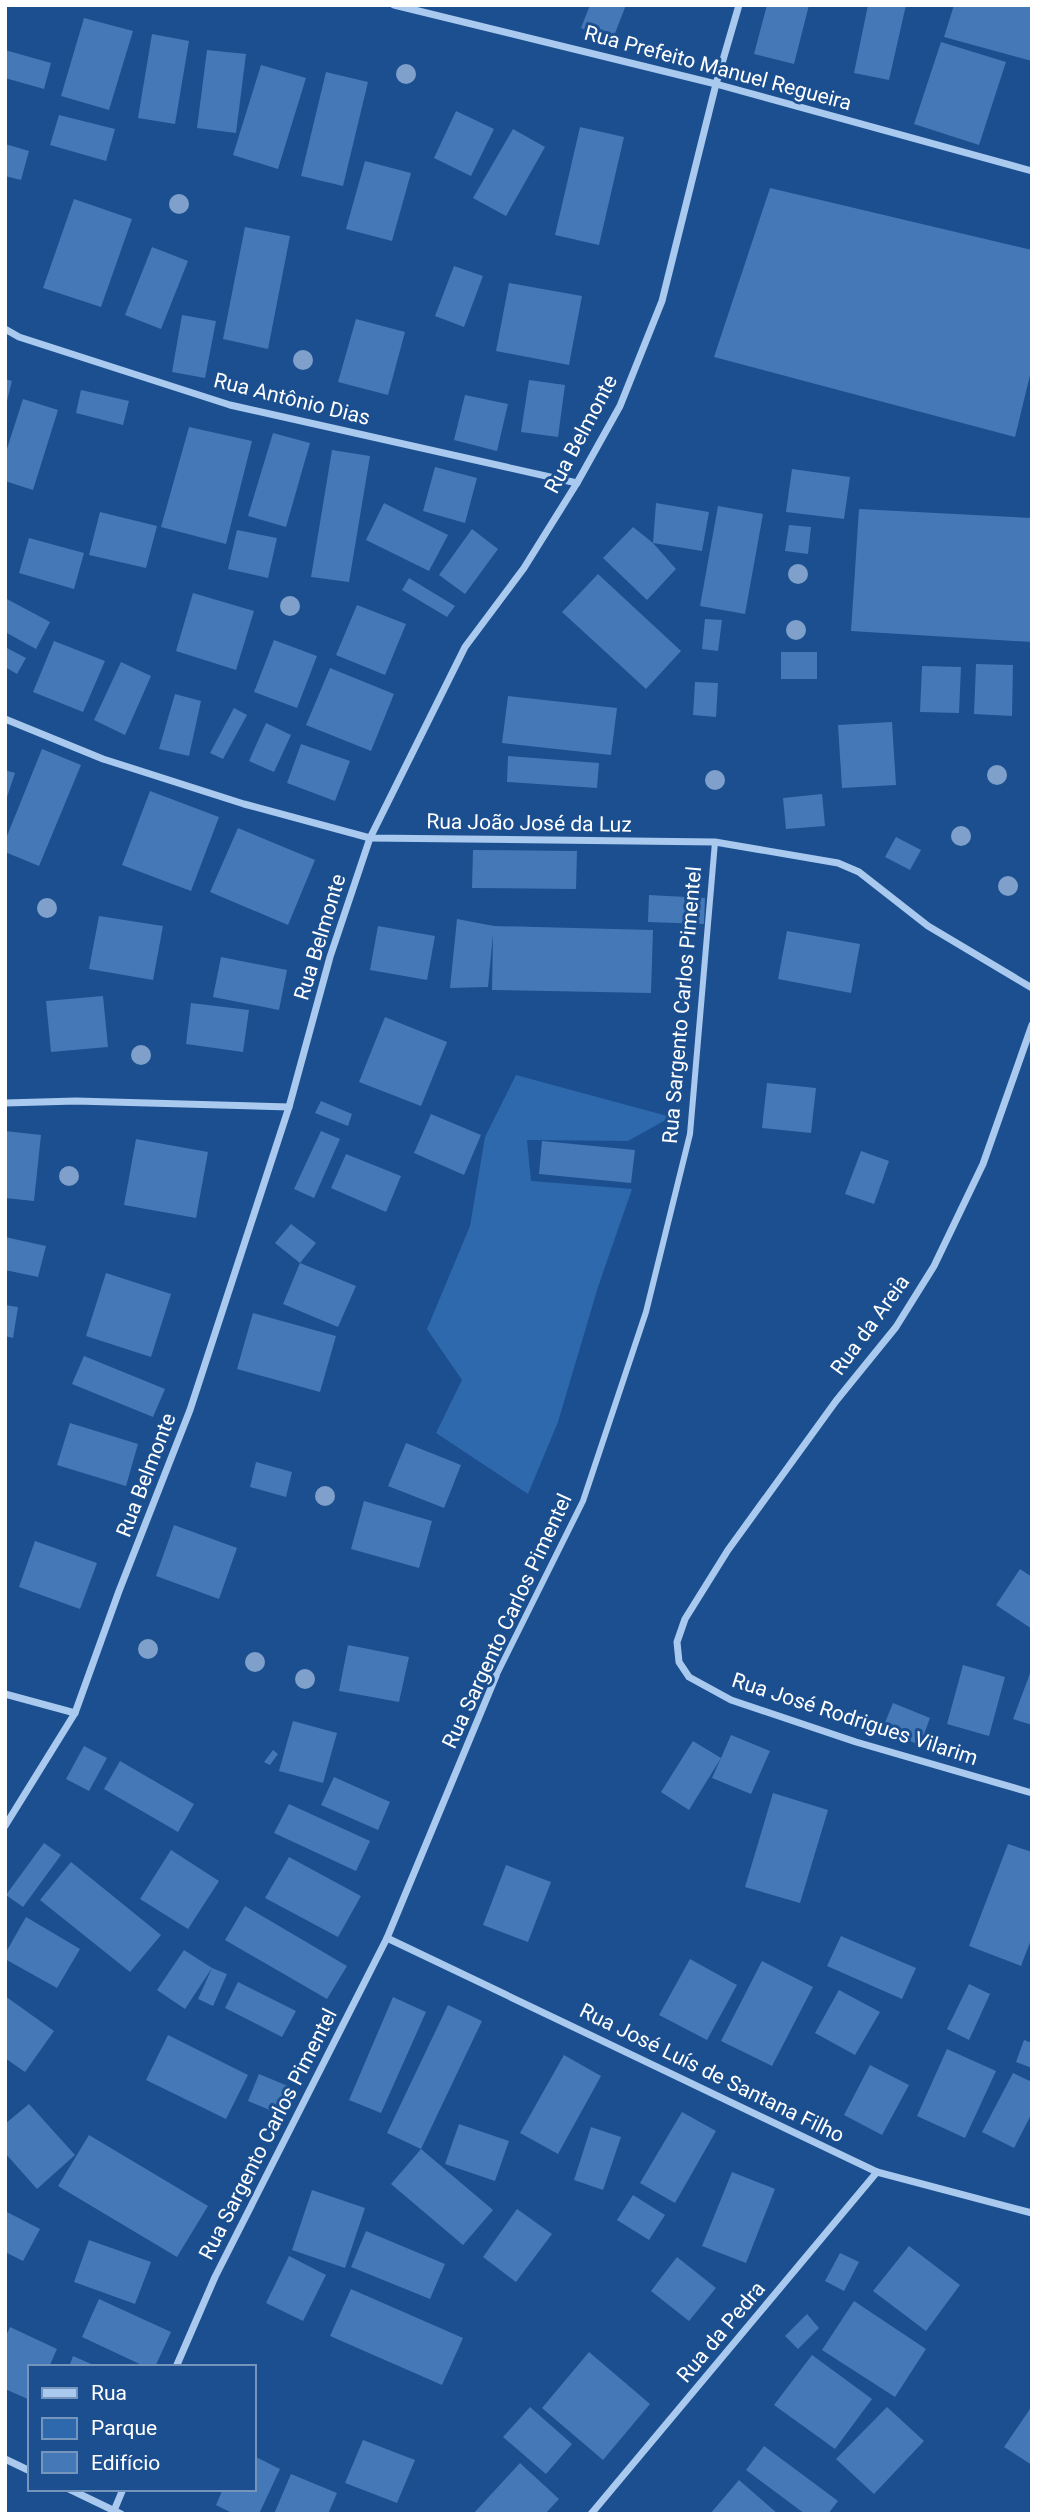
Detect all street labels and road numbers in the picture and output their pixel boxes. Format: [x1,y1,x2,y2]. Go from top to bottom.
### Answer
street label: Rua Prefeito Manuel Regueira [582,21,854,115]
street label: Rua Antônio Dias [211,368,373,430]
street label: Rua Belmonte [540,371,622,497]
street label: Rua João José da Luz [426,809,632,837]
street label: Rua Sargento Carlos Pimentel [658,865,706,1145]
street label: Rua Belmonte [289,871,351,1003]
street label: Rua da Areia [826,1270,914,1380]
street label: Rua Belmonte [111,1410,181,1540]
street label: Rua Sargento Carlos Pimentel [437,1490,577,1752]
street label: Rua José Rodrigues Vilarim [729,1668,981,1770]
street label: Rua José Luís de Santana Filho [576,1998,848,2148]
street label: Rua Sargento Carlos Pimentel [194,2005,342,2263]
street label: Rua da Pedra [672,2277,770,2387]

